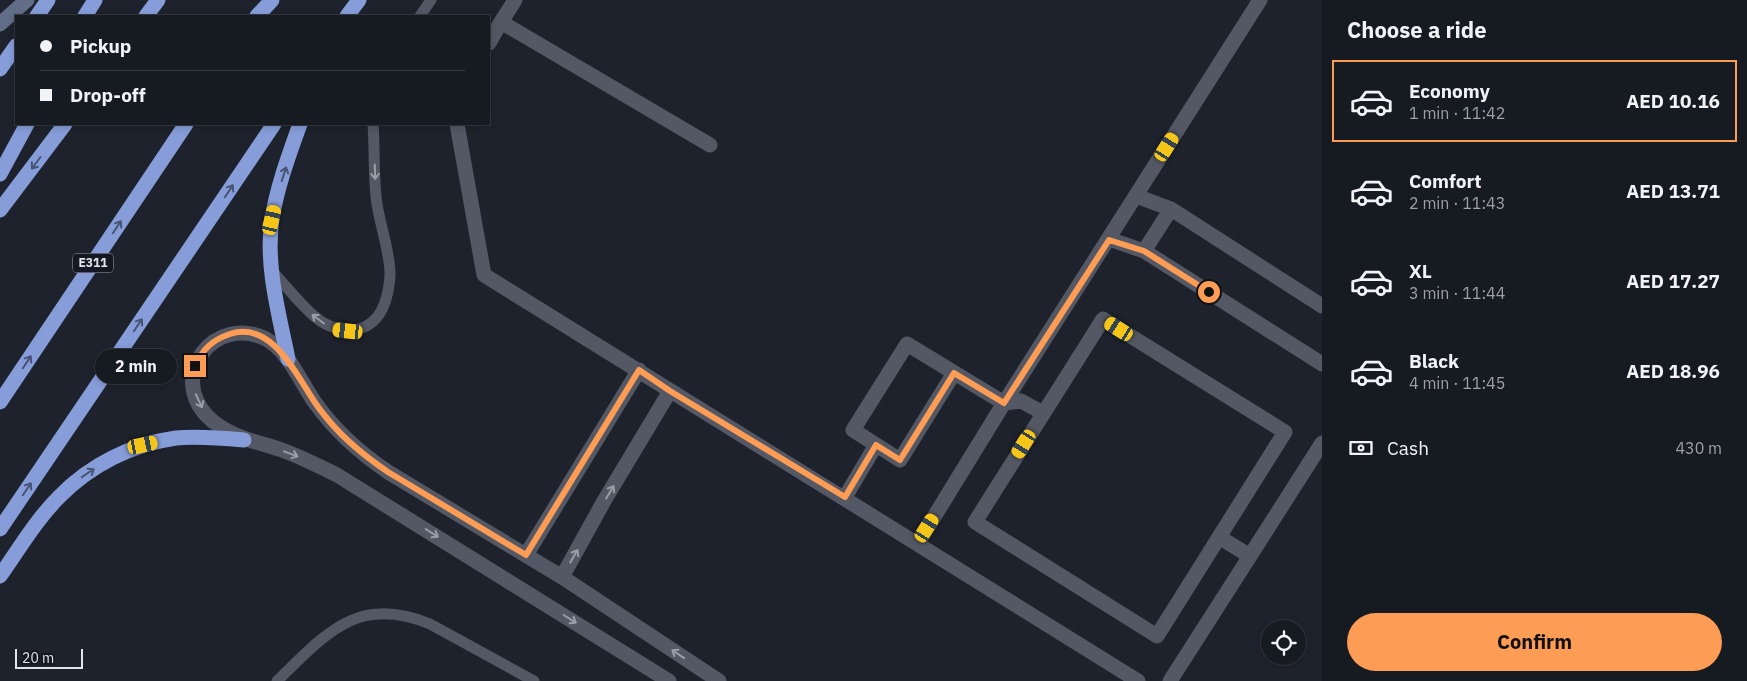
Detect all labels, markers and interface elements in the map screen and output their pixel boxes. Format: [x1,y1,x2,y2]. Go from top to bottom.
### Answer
text: Choose a ride [1347,15,1487,44]
text: Pickup [70,34,131,58]
icon: car [1349,79,1394,124]
text: Economy [1409,79,1490,103]
text: Drop-off [70,83,146,107]
text: AED 10.16 [1626,89,1720,113]
text: 1 min · 11:42 [1409,103,1505,123]
car [1152,130,1181,164]
one-way arrow [31,156,41,170]
one-way arrow [370,164,380,180]
one-way arrow [279,166,289,182]
icon: car [1349,169,1394,214]
text: Comfort [1409,169,1482,193]
text: AED 13.71 [1626,179,1720,203]
one-way arrow [224,184,234,198]
text: 2 min · 11:43 [1409,193,1505,213]
car [261,204,282,236]
one-way arrow [112,220,122,234]
road number: E311 [73,254,113,272]
icon: car [1349,259,1394,304]
text: XL [1409,259,1432,283]
text: AED 17.27 [1626,269,1720,293]
route start [1198,281,1220,303]
text: 3 min · 11:44 [1409,283,1505,303]
one-way arrow [312,313,325,324]
car [1102,315,1135,343]
one-way arrow [133,318,143,332]
car [332,322,363,340]
callout: 2 min [95,348,178,384]
icon: car [1349,349,1394,394]
text: Black [1409,349,1459,373]
one-way arrow [22,355,32,369]
route end [184,355,206,377]
text: 2 min [115,356,157,376]
text: AED 18.96 [1626,359,1720,383]
text: 4 min · 11:45 [1409,373,1505,393]
one-way arrow [195,393,204,408]
car [1009,427,1038,461]
icon: cash [1347,434,1375,462]
car [126,435,159,455]
text: Cash [1387,436,1429,460]
text: 430 m [1675,438,1722,458]
one-way arrow [283,450,298,459]
one-way arrow [81,468,95,478]
one-way arrow [22,482,32,496]
one-way arrow [605,485,615,499]
car [912,511,941,545]
one-way arrow [425,528,439,538]
one-way arrow [569,548,579,563]
button: Confirm [1347,613,1722,671]
one-way arrow [563,615,577,625]
map controls [1261,620,1306,665]
button: locate [1261,620,1306,665]
scale bar [15,646,82,669]
text: 20 m [22,649,54,667]
one-way arrow [671,649,685,659]

